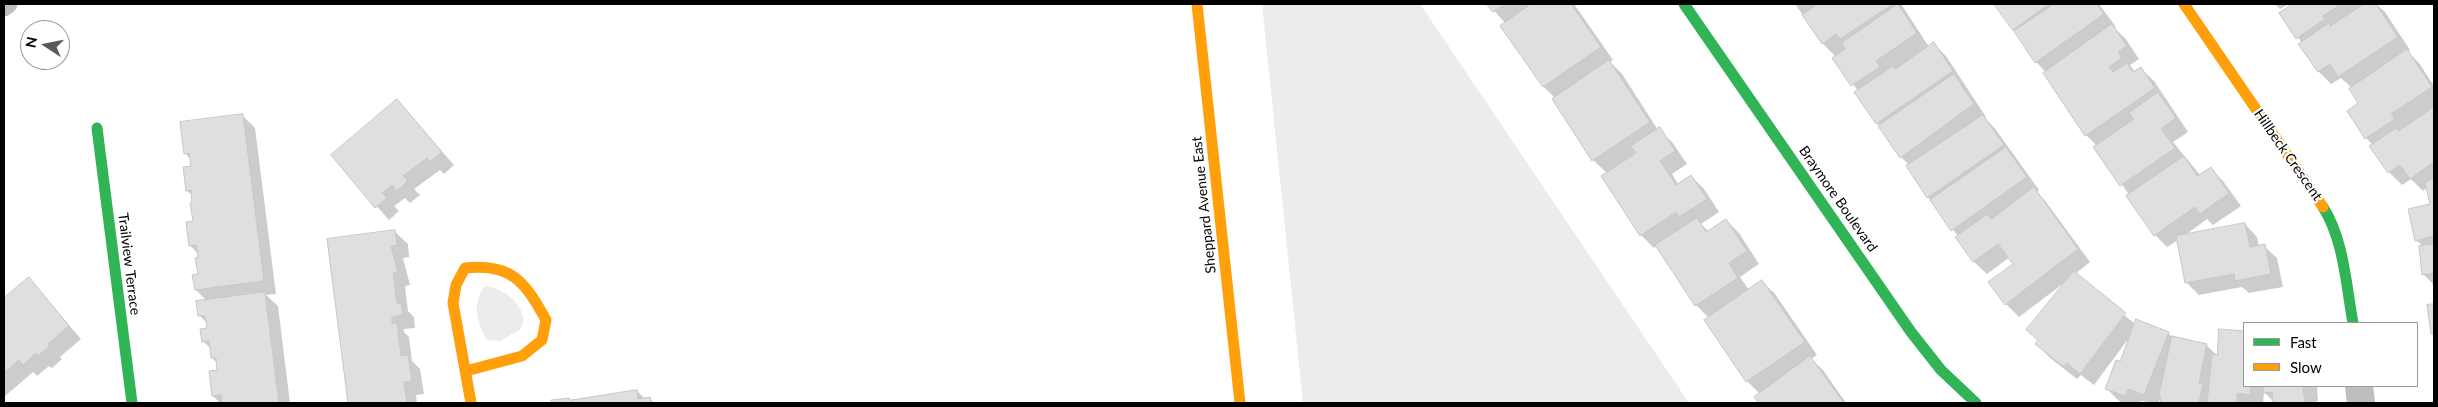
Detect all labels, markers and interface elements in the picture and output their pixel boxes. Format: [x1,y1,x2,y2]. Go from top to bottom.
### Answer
north arrow [20,20,70,70]
text: N [21,35,40,49]
street label: Hillbeck Crescent [2250,106,2326,204]
street label: Sheppard Avenue East [1188,136,1220,274]
street label: Braymore Boulevard [1795,143,1881,255]
street label: Trailview Terrace [114,212,144,316]
legend [2243,322,2418,387]
text: Fast [2290,333,2317,351]
text: Slow [2290,358,2322,376]

